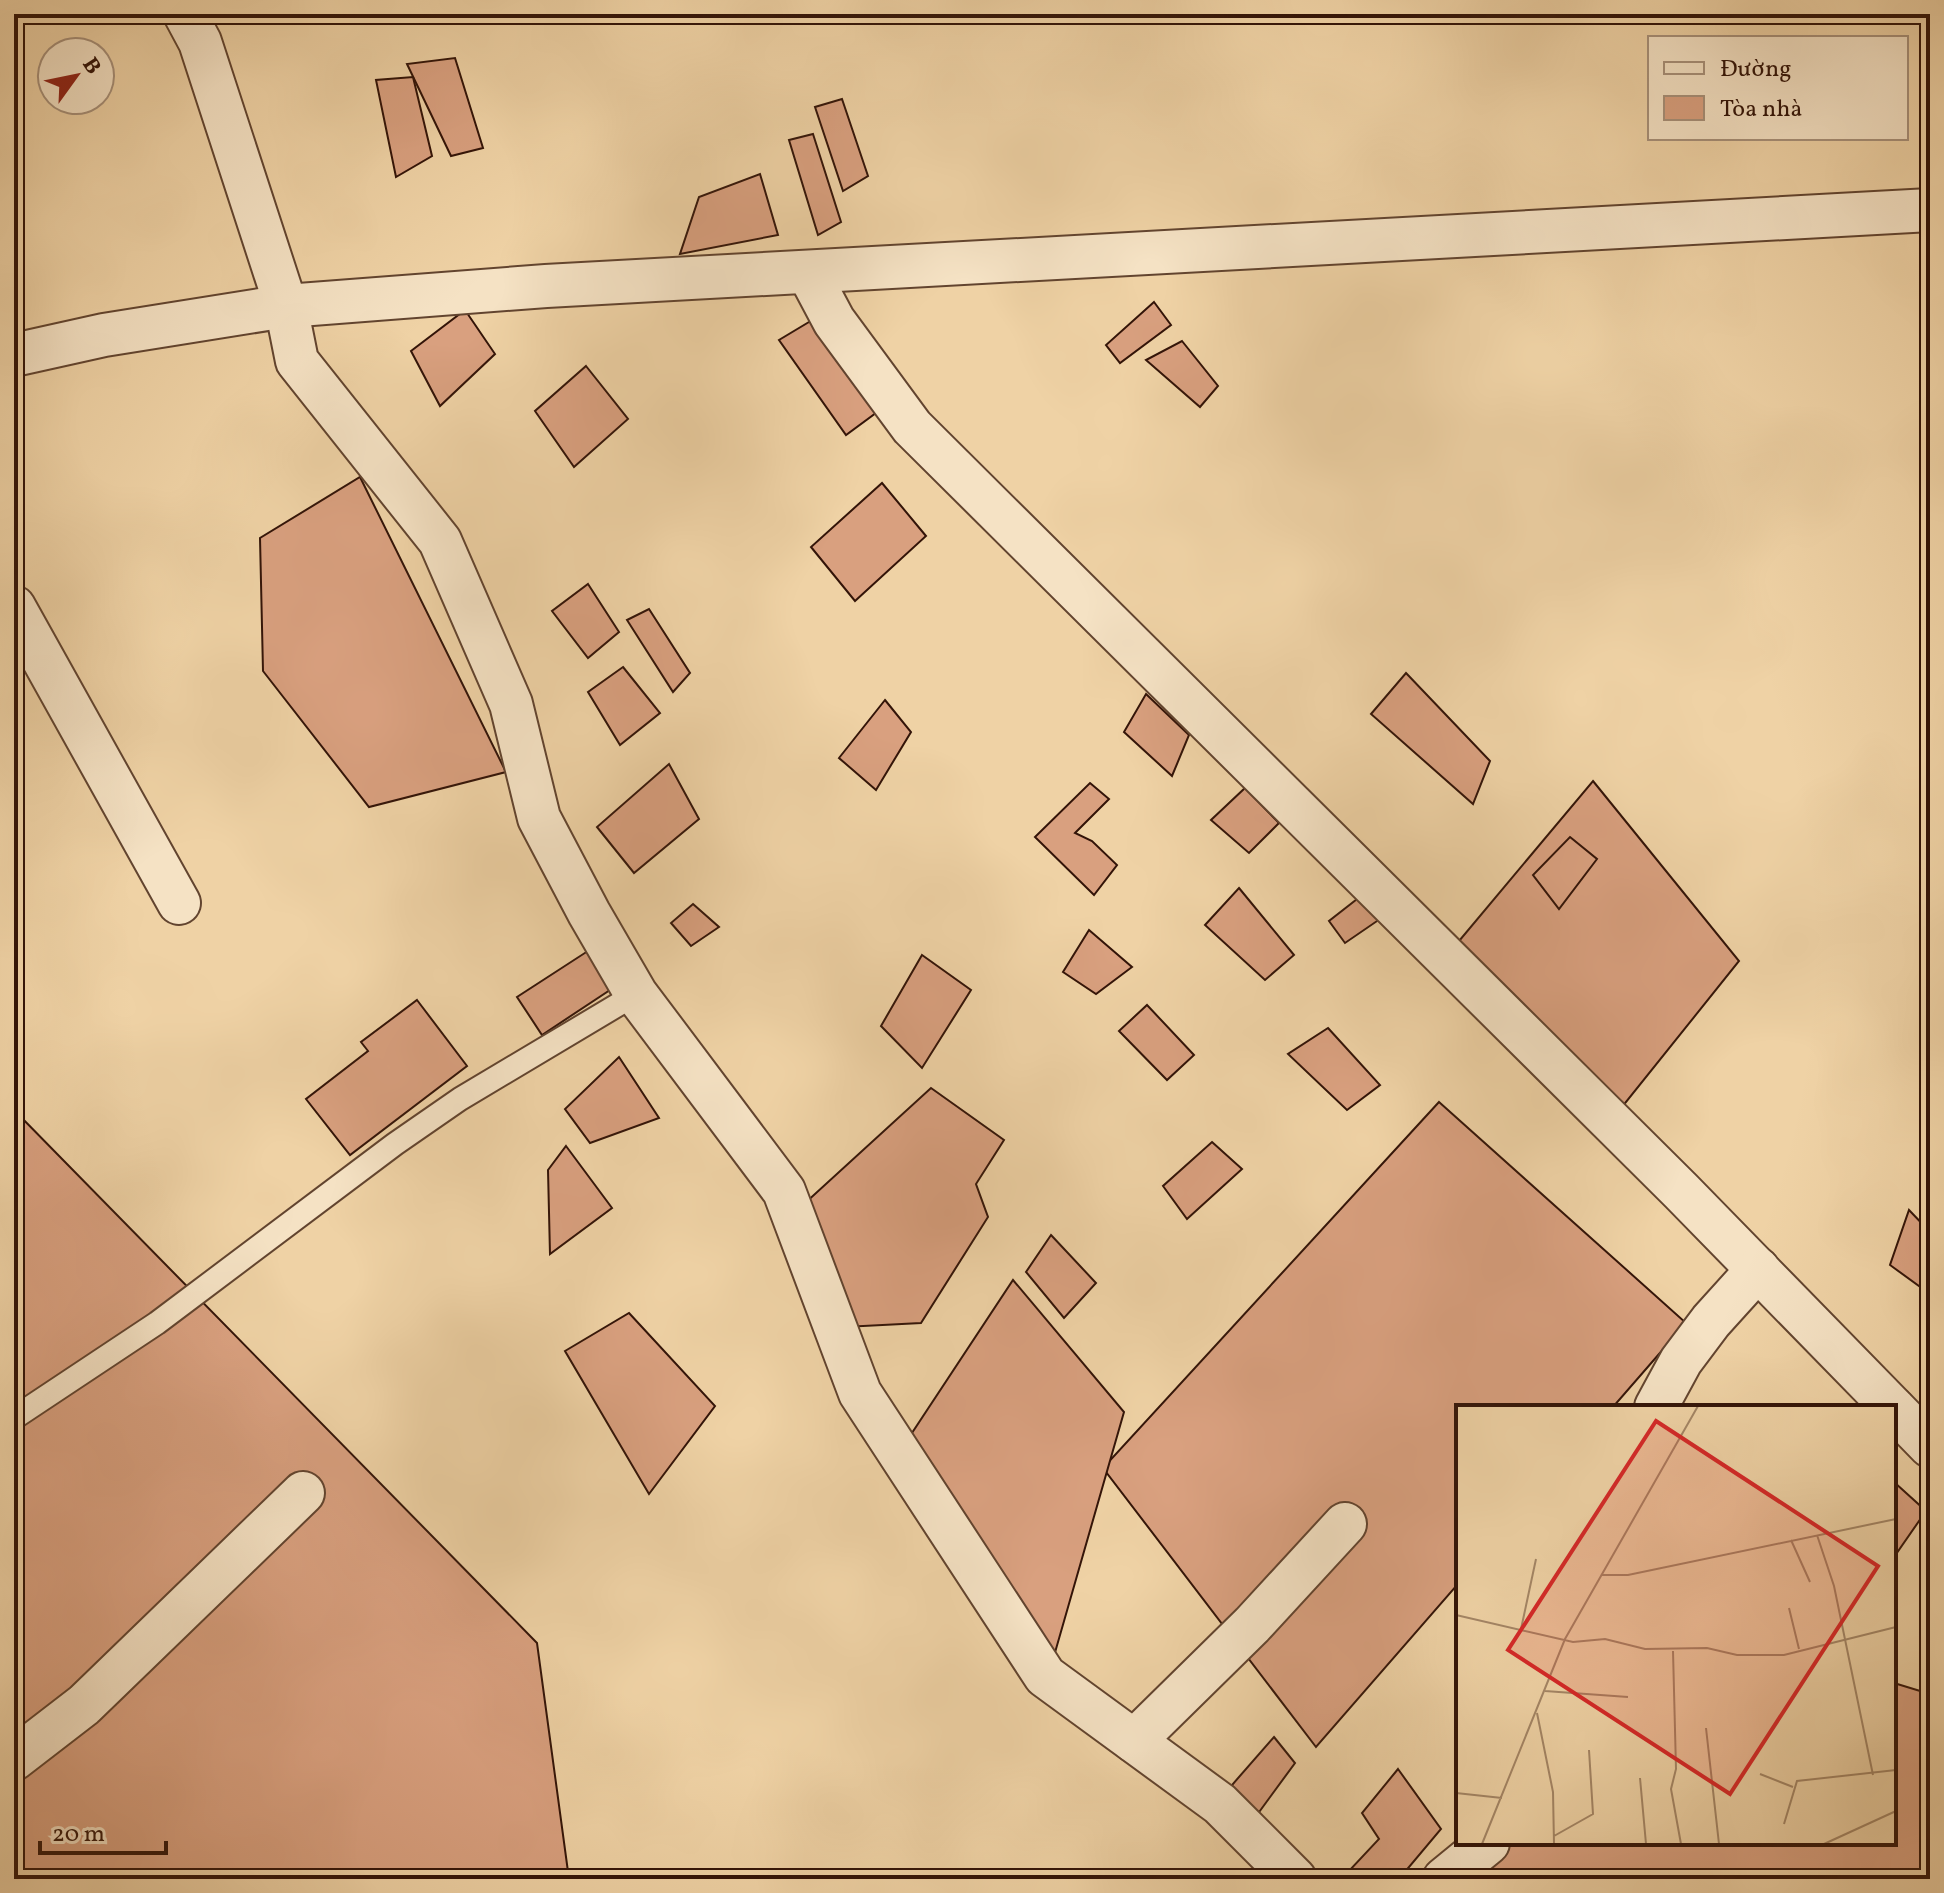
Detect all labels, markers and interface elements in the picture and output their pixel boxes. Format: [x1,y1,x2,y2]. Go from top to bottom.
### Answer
north arrow [36,36,116,116]
legend [1648,36,1908,140]
text: B [74,52,108,81]
text: Đường [1720,53,1792,87]
text: Tòa nhà [1720,93,1802,127]
inset map [1456,1405,1896,1845]
scale bar [40,1805,166,1855]
text: 20 m [52,1818,105,1852]

